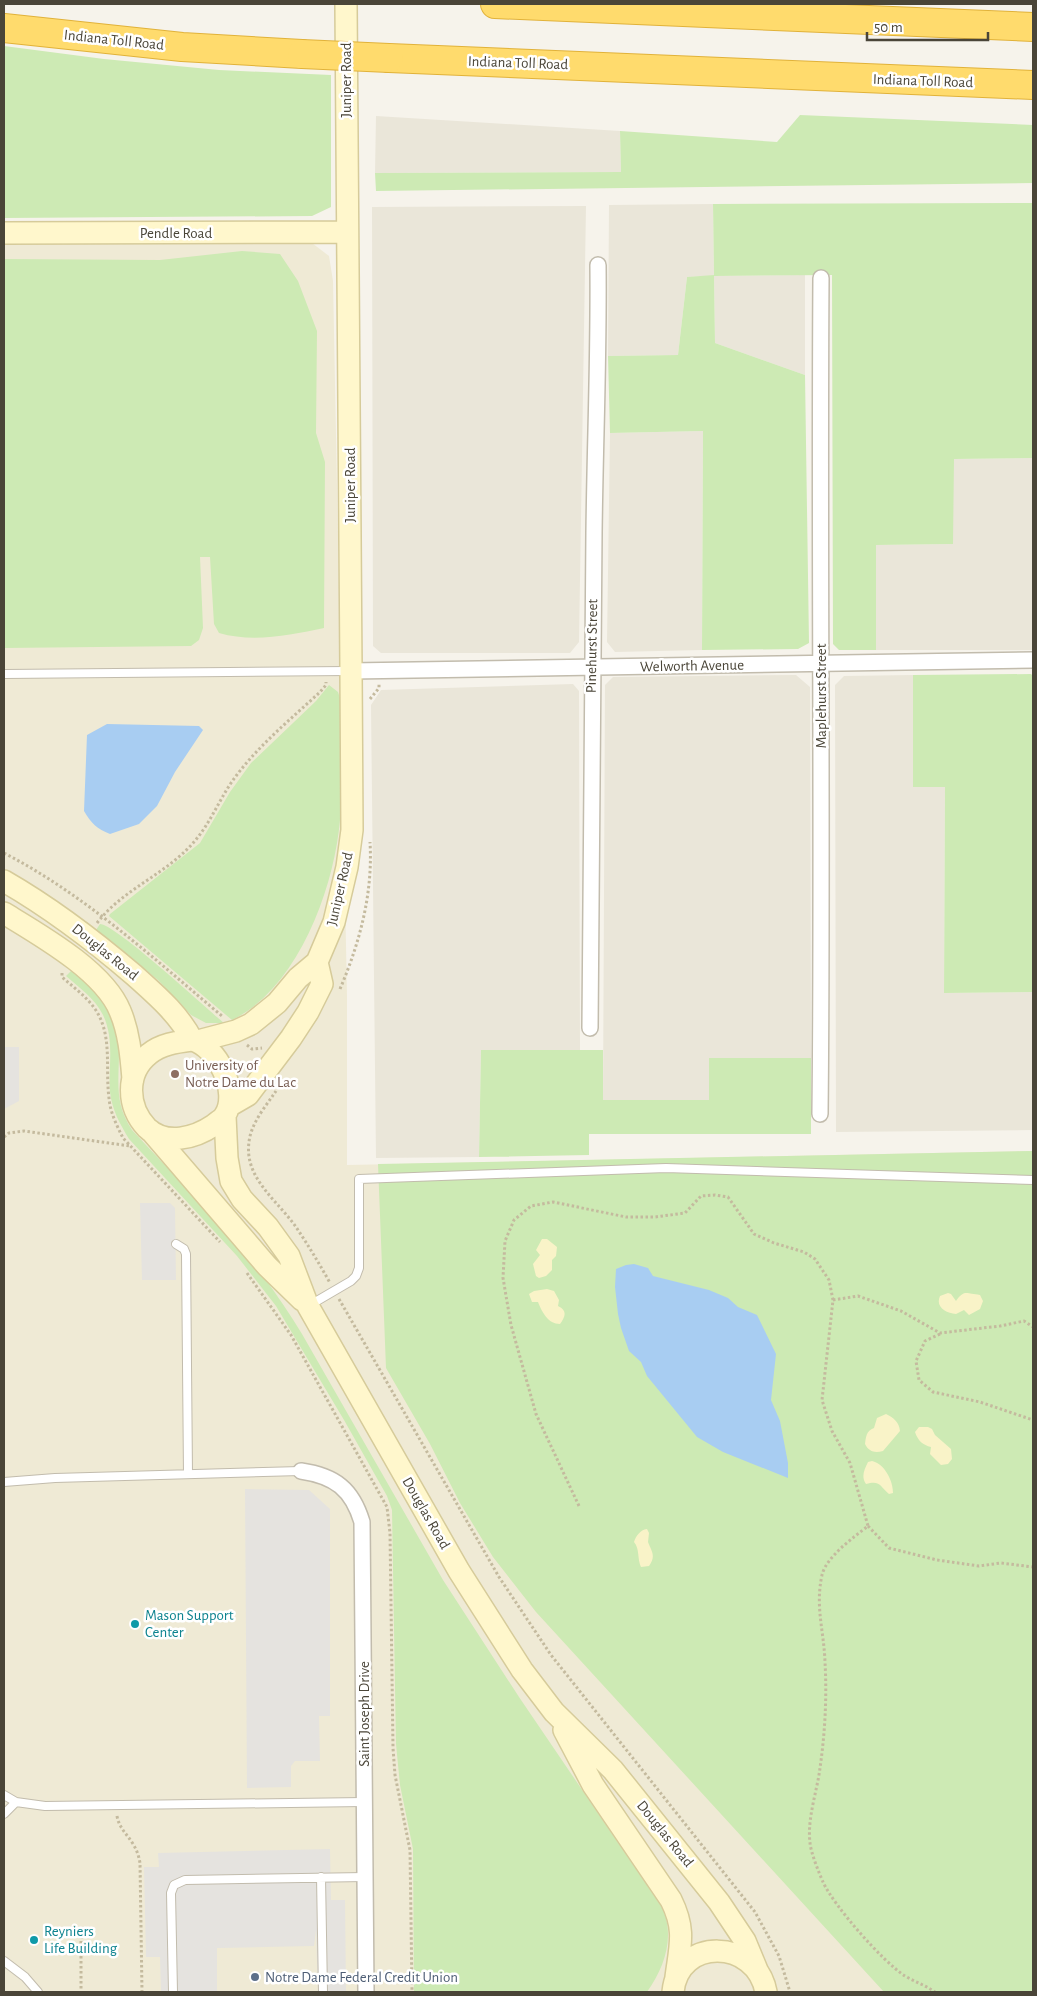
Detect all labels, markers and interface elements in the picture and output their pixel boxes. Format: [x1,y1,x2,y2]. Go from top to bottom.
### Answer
scale bar [867,10,988,42]
text: 50 m [874,20,903,35]
street label: Indiana Toll Road [63,27,165,53]
street label: Juniper Road [339,42,354,118]
street label: Indiana Toll Road [468,54,569,72]
street label: Indiana Toll Road [873,72,974,90]
street label: Pendle Road [140,226,212,241]
street label: Juniper Road [343,447,358,523]
street label: Pinehurst Street [584,598,600,693]
street label: Maplehurst Street [814,643,829,749]
street label: Welworth Avenue [640,658,744,674]
street label: Juniper Road [324,851,356,927]
street label: Douglas Road [69,921,141,983]
place label: University of Notre Dame du Lac [185,1058,296,1090]
marker: University of Notre Dame du Lac [169,1068,181,1080]
street label: Douglas Road [399,1474,453,1552]
place label: Mason Support Center [145,1608,234,1640]
marker: Mason Support Center [129,1618,141,1630]
street label: Saint Joseph Drive [357,1661,372,1767]
street label: Douglas Road [634,1798,696,1870]
place label: Reyniers Life Building [44,1924,118,1956]
marker: Reyniers Life Building [28,1934,40,1946]
place label: Notre Dame Federal Credit Union [265,1970,458,1985]
marker: Notre Dame Federal Credit Union [249,1971,261,1983]

